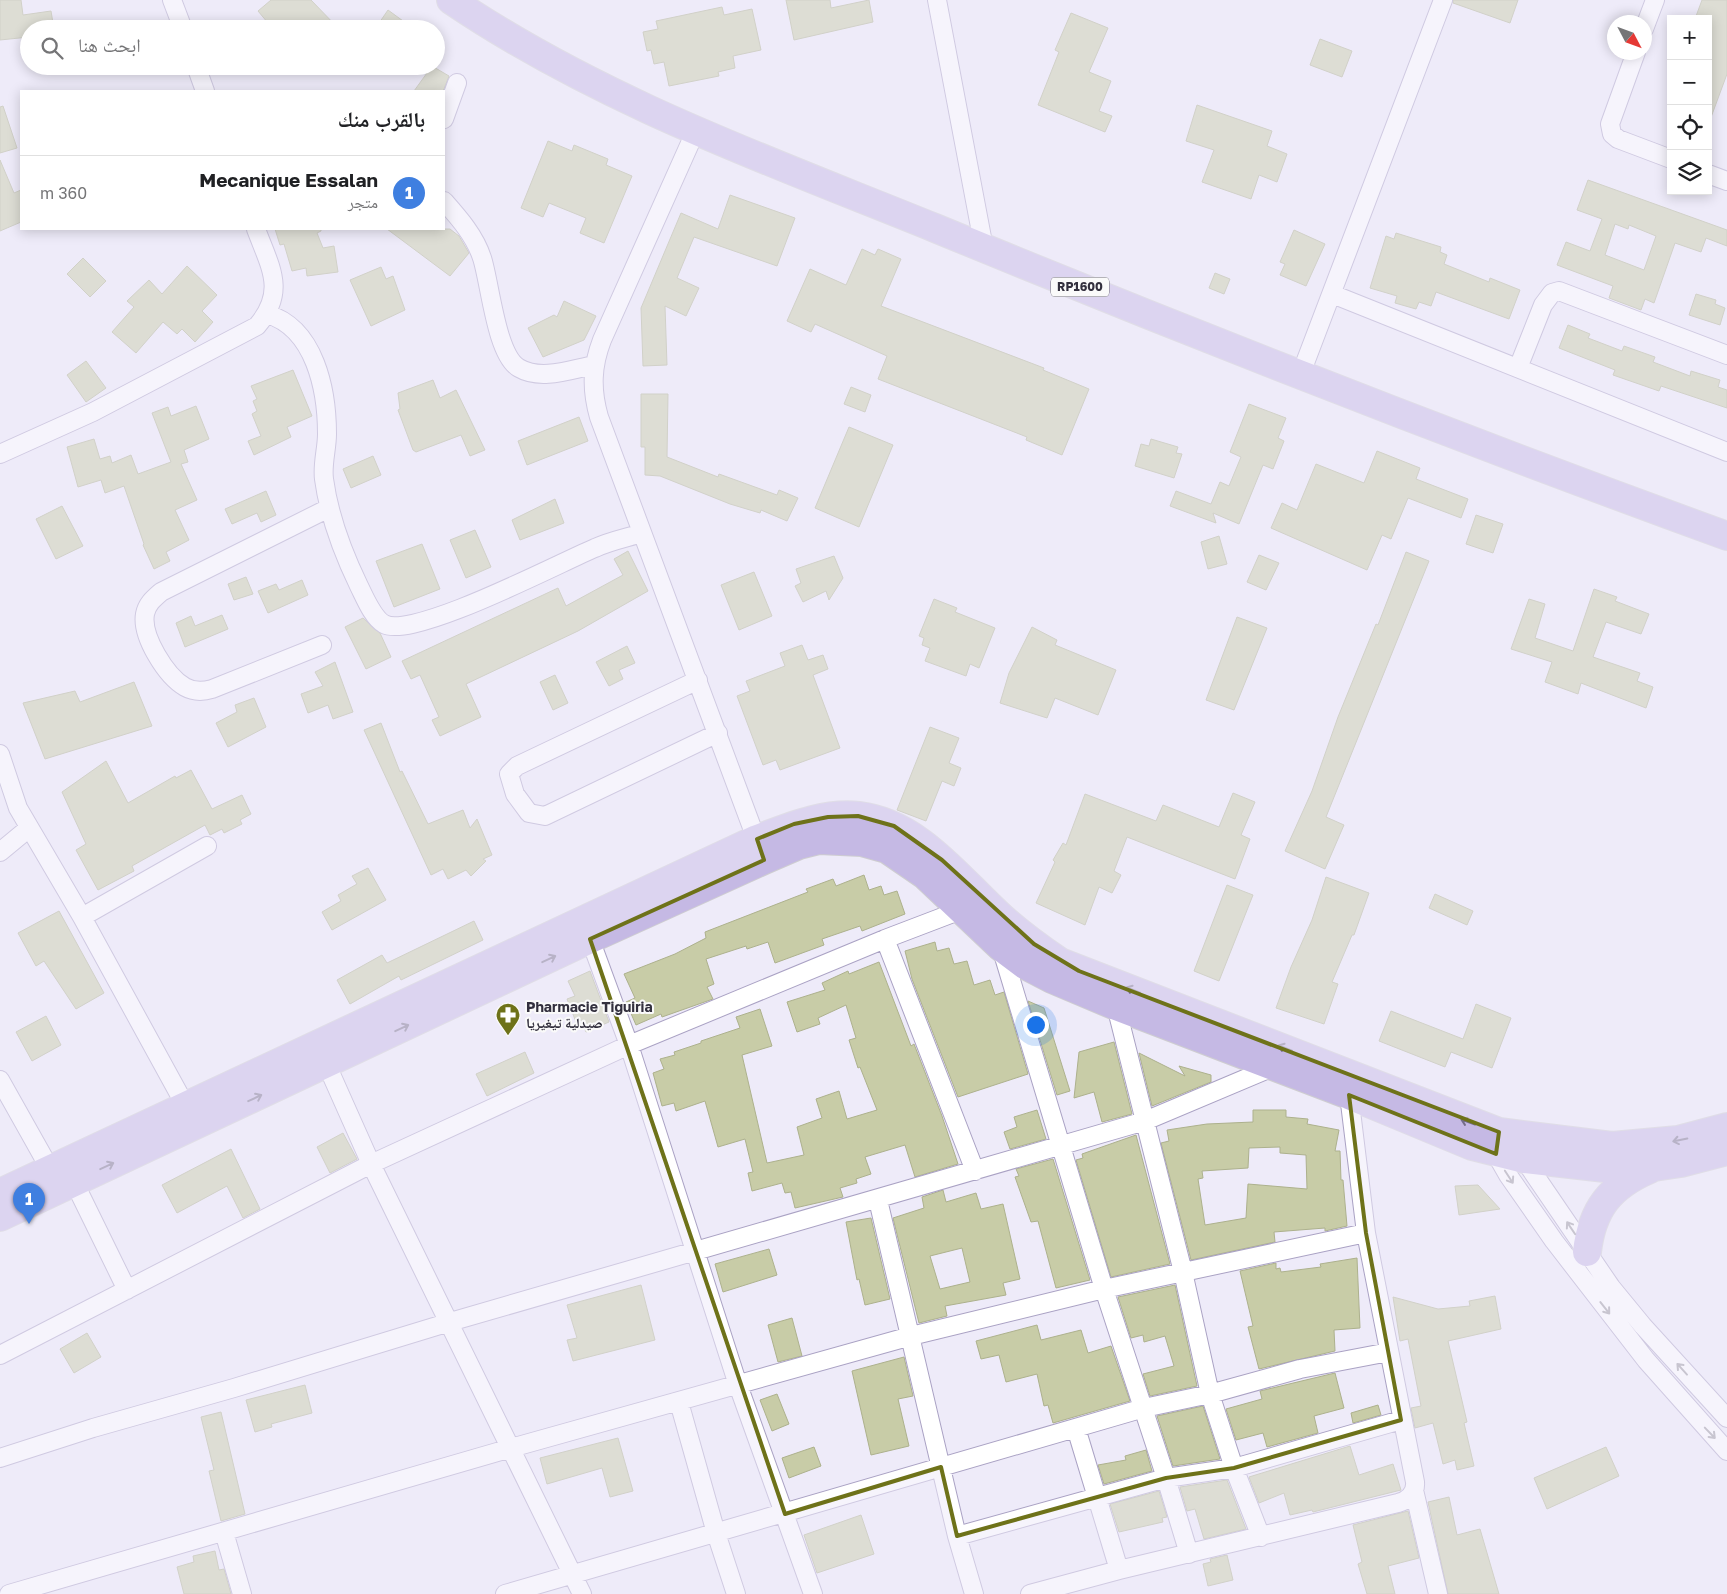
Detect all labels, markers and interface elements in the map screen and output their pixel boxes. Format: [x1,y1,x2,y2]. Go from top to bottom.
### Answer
north arrow [1607,15,1652,60]
map controls [1667,15,1712,195]
button: + [1667,15,1712,60]
search box [20,20,445,75]
text: ابحث هنا [78,33,141,56]
icon: search [38,34,66,62]
button: − [1667,60,1712,105]
button: locate [1667,105,1712,150]
text: بالقرب منك [338,106,425,132]
button: layers [1667,150,1712,195]
text: Mecanique Essalan [199,168,378,191]
text: 360 m [40,183,87,203]
text: 1 [405,183,413,203]
text: متجر [348,192,378,212]
road number: RP1600 [1051,278,1109,296]
one-way arrow [541,954,556,964]
one-way arrow [1126,985,1141,994]
place label: Pharmacie Tiguiria صيدلية تيغيريا [526,998,653,1031]
pharmacy icon: Pharmacie Tiguiria صيدلية تيغيريا [495,1002,521,1036]
your location [1023,1012,1049,1038]
one-way arrow [394,1023,409,1033]
one-way arrow [1278,1043,1293,1052]
one-way arrow [247,1093,262,1102]
one-way arrow [1461,1117,1476,1126]
one-way arrow [1672,1135,1688,1145]
one-way arrow [100,1161,115,1171]
one-way arrow [1504,1170,1515,1184]
pin: 1 [13,1183,45,1224]
one-way arrow [1566,1221,1576,1235]
one-way arrow [1600,1301,1611,1314]
one-way arrow [1676,1363,1688,1376]
one-way arrow [1703,1426,1715,1438]

